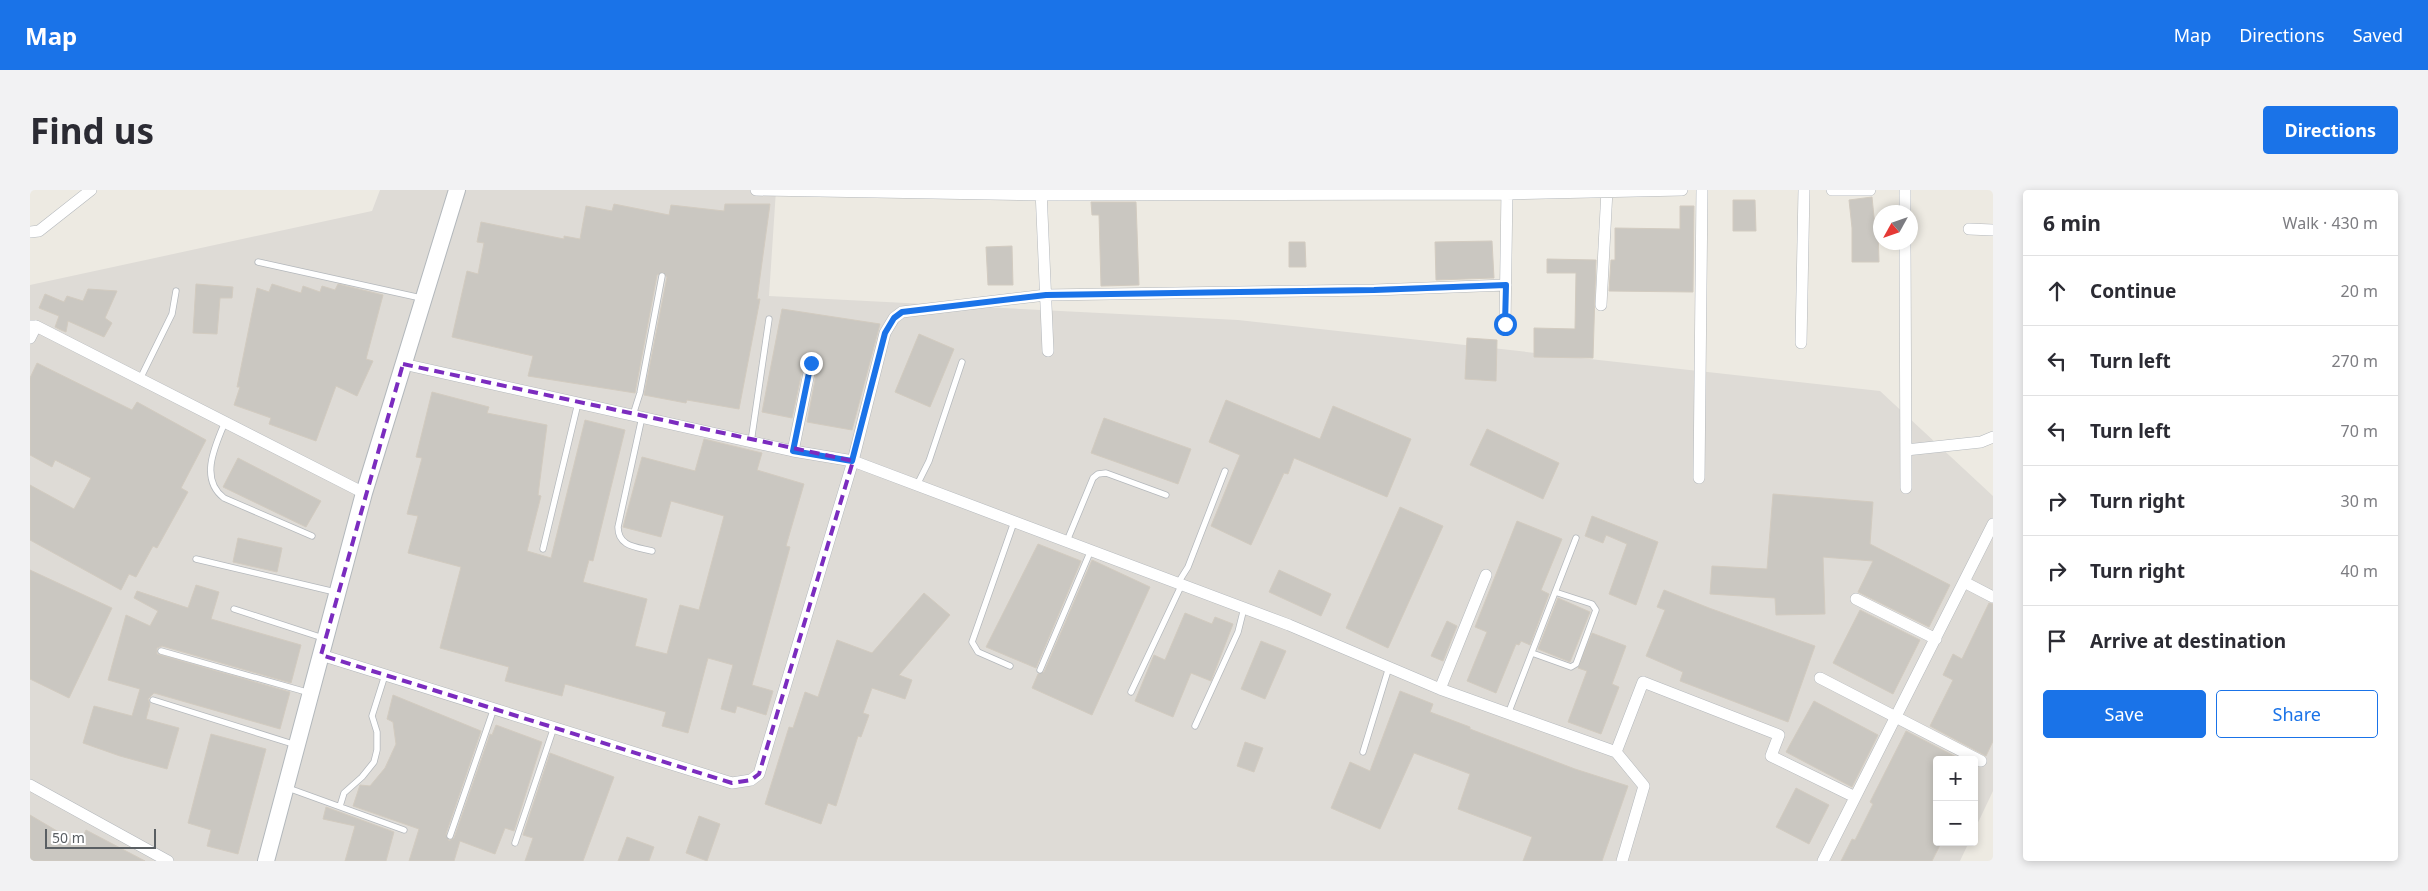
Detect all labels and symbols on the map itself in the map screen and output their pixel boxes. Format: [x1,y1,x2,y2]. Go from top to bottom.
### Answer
north arrow [1873,205,1918,250]
route start [1494,313,1517,336]
route end [800,352,823,375]
scale bar [45,826,156,849]

